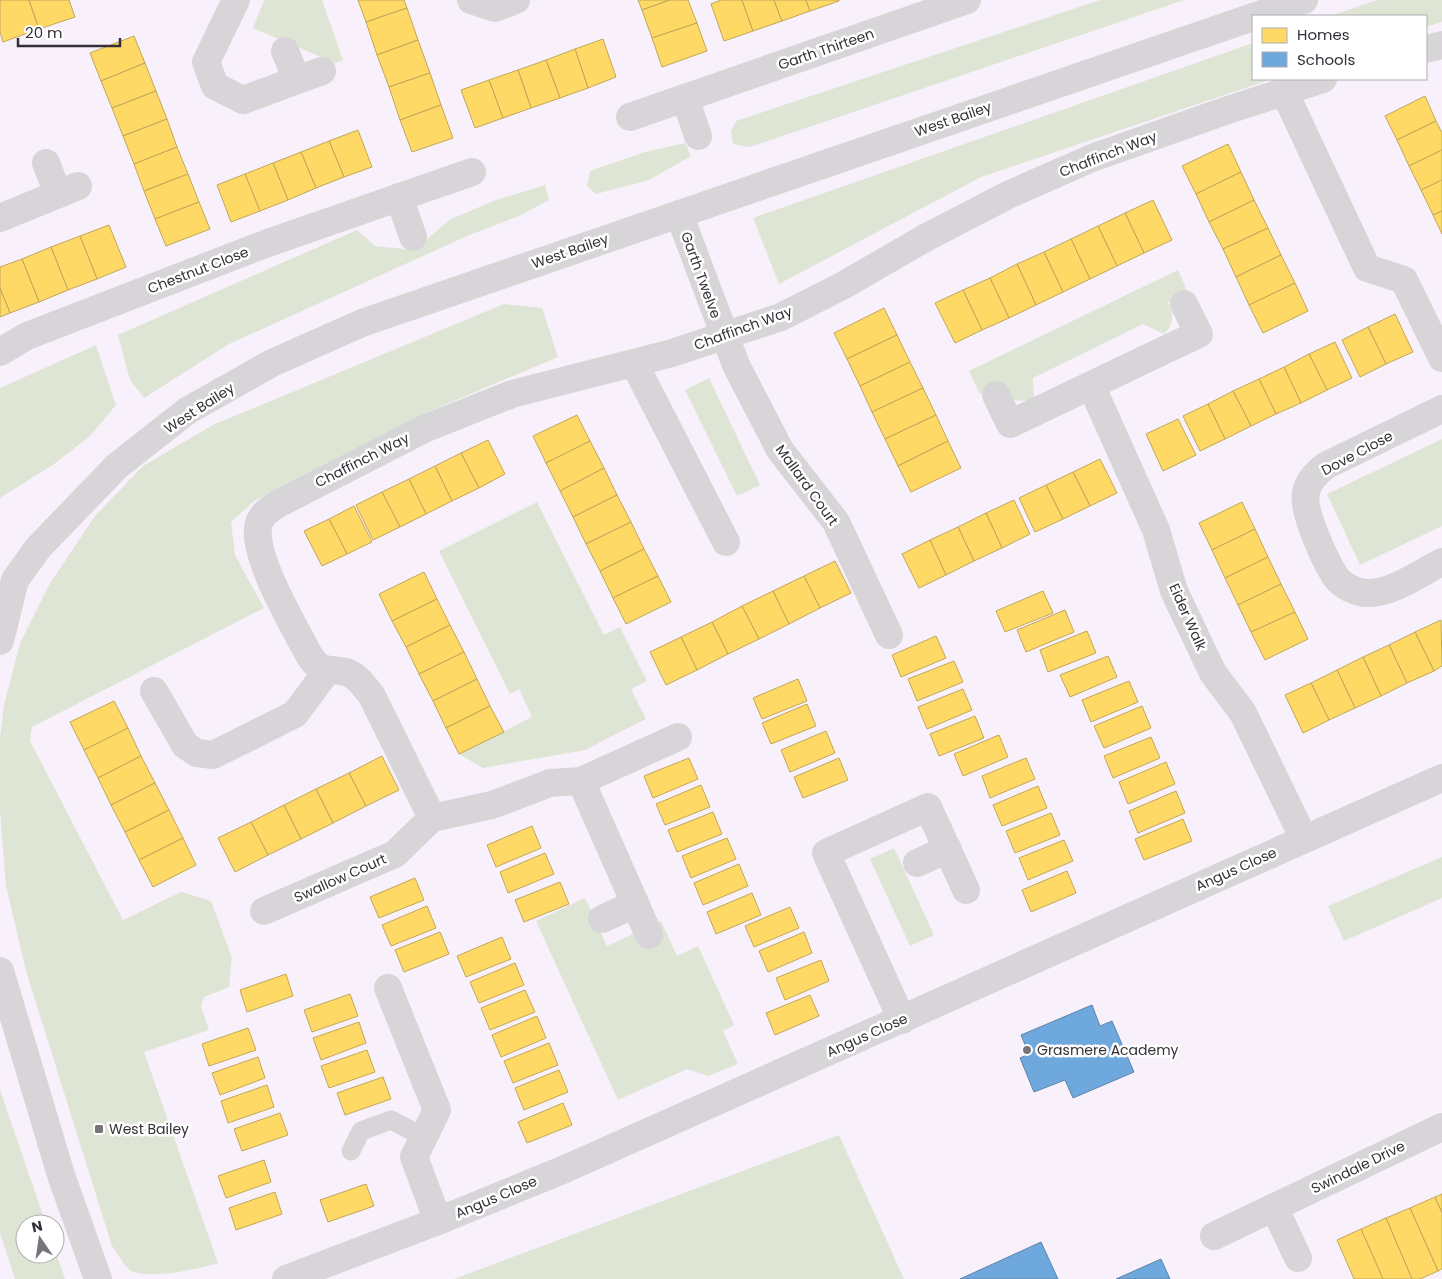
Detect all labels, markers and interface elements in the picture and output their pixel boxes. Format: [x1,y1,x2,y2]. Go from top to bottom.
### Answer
scale bar [18,15,120,47]
legend [1252,15,1427,80]
text: 20 m [25,22,63,43]
street label: Garth Thirteen [775,23,877,75]
text: Homes [1297,24,1350,45]
text: Schools [1297,49,1355,70]
street label: West Bailey [912,96,994,141]
street label: Chaffinch Way [1056,126,1160,182]
street label: West Bailey [529,228,611,273]
street label: Garth Twelve [676,229,726,322]
street label: Chestnut Close [145,241,252,298]
street label: Chaffinch Way [691,301,795,355]
street label: West Bailey [160,378,238,438]
street label: Dove Close [1318,426,1397,480]
street label: Chaffinch Way [312,428,413,492]
street label: Mallard Court [771,441,843,529]
street label: Eider Walk [1164,580,1212,654]
street label: Angus Close [1192,842,1280,896]
street label: Swallow Court [291,849,389,907]
street label: Angus Close [823,1008,911,1062]
place label: Grasmere Academy [1037,1040,1179,1060]
marker: Grasmere Academy [1021,1044,1033,1056]
place label: West Bailey [109,1119,189,1139]
marker: West Bailey [93,1123,105,1135]
street label: Swindale Drive [1308,1136,1409,1198]
street label: Angus Close [452,1171,540,1223]
north arrow [15,1214,65,1264]
text: N [30,1215,44,1237]

